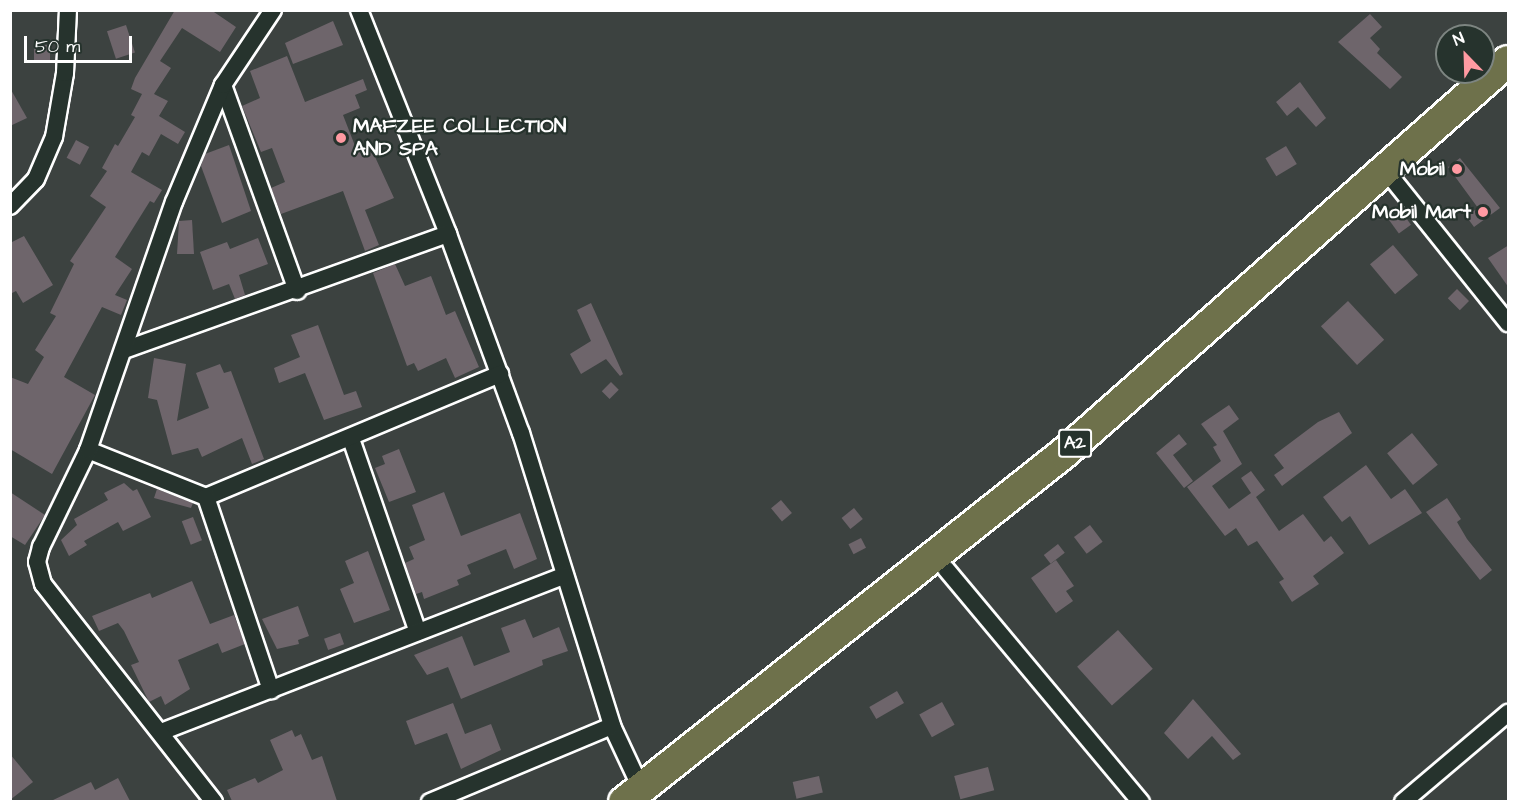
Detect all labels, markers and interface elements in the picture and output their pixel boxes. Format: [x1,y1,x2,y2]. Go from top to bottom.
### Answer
scale bar [27,24,135,62]
north arrow [1435,24,1495,84]
text: N [1450,27,1468,51]
text: 50 m [35,34,80,59]
place label: MAFZEE COLLECTION AND SPA [353,114,566,161]
marker: MAFZEE COLLECTION AND SPA [334,131,348,145]
place label: Mobil [1400,157,1445,181]
marker: Mobil [1450,162,1464,176]
place label: Mobil Mart [1372,200,1471,224]
marker: Mobil Mart [1476,205,1490,219]
road number: A2 [1057,428,1093,458]

